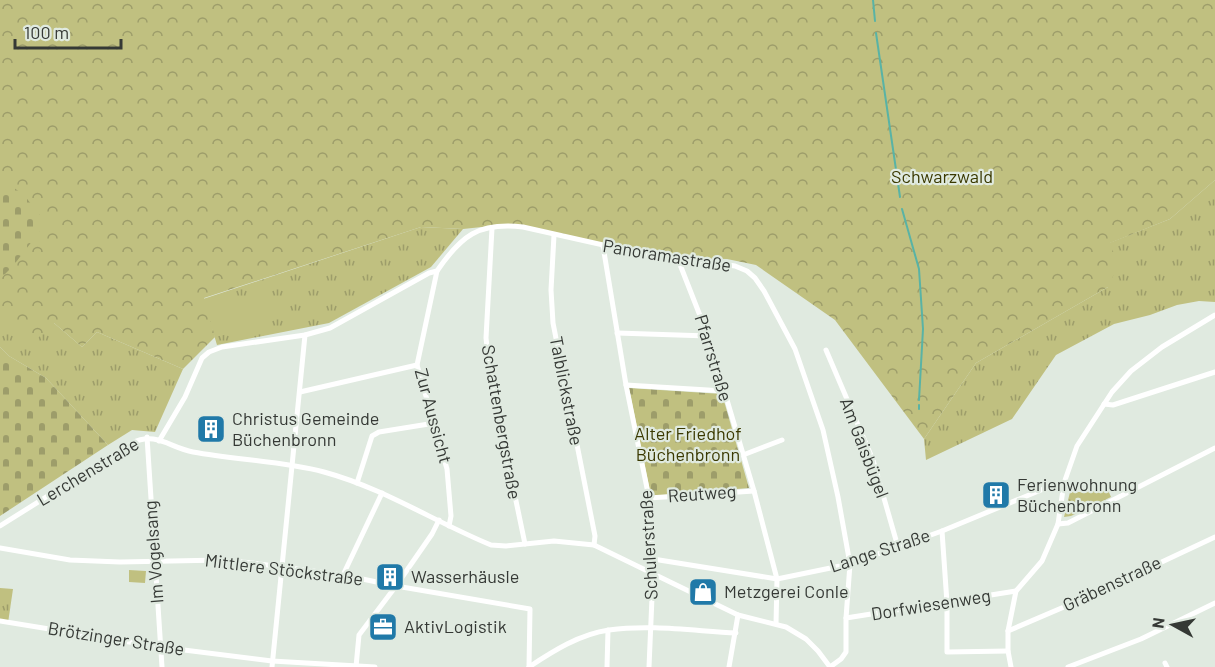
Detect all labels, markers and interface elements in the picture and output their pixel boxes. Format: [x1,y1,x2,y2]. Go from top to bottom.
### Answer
scale bar [15,12,122,50]
text: 100 m [24,21,69,43]
park label: Schwarzwald [891,165,993,187]
street label: Panoramastraße [601,234,733,276]
street label: Pfarrstraße [690,312,738,404]
street label: Talblickstraße [546,334,588,447]
street label: Schattenbergstraße [478,343,526,501]
street label: Zur Aussicht [411,366,457,466]
street label: Am Gaisbügel [836,394,894,501]
place label: Christus Gemeinde Büchenbronn [232,407,379,450]
building icon: Christus Gemeinde Büchenbronn [195,413,227,445]
park label: Alter Friedhof Büchenbronn [634,422,742,465]
street label: Lerchenstraße [33,432,142,510]
place label: Ferienwohnung Büchenbronn [1017,473,1137,516]
building icon: Ferienwohnung Büchenbronn [980,479,1012,511]
street label: Reutweg [667,480,737,506]
street label: Schulerstraße [634,490,662,601]
street label: Im Vogelsang [138,500,168,604]
street label: Lange Straße [827,523,933,577]
street label: Mittlere Stöckstraße [204,548,364,590]
street label: Gräbenstraße [1059,551,1164,616]
building icon: Wasserhäusle [374,561,406,593]
place label: Wasserhäusle [411,565,519,587]
shop icon: Metzgerei Conle [687,576,719,608]
place label: Metzgerei Conle [724,580,849,602]
street label: Dorfwiesenweg [869,584,992,624]
north arrow [1143,595,1203,655]
office icon: AktivLogistik [367,611,399,643]
place label: AktivLogistik [404,615,507,637]
street label: Brötzinger Straße [46,616,186,660]
text: N [1148,616,1168,629]

